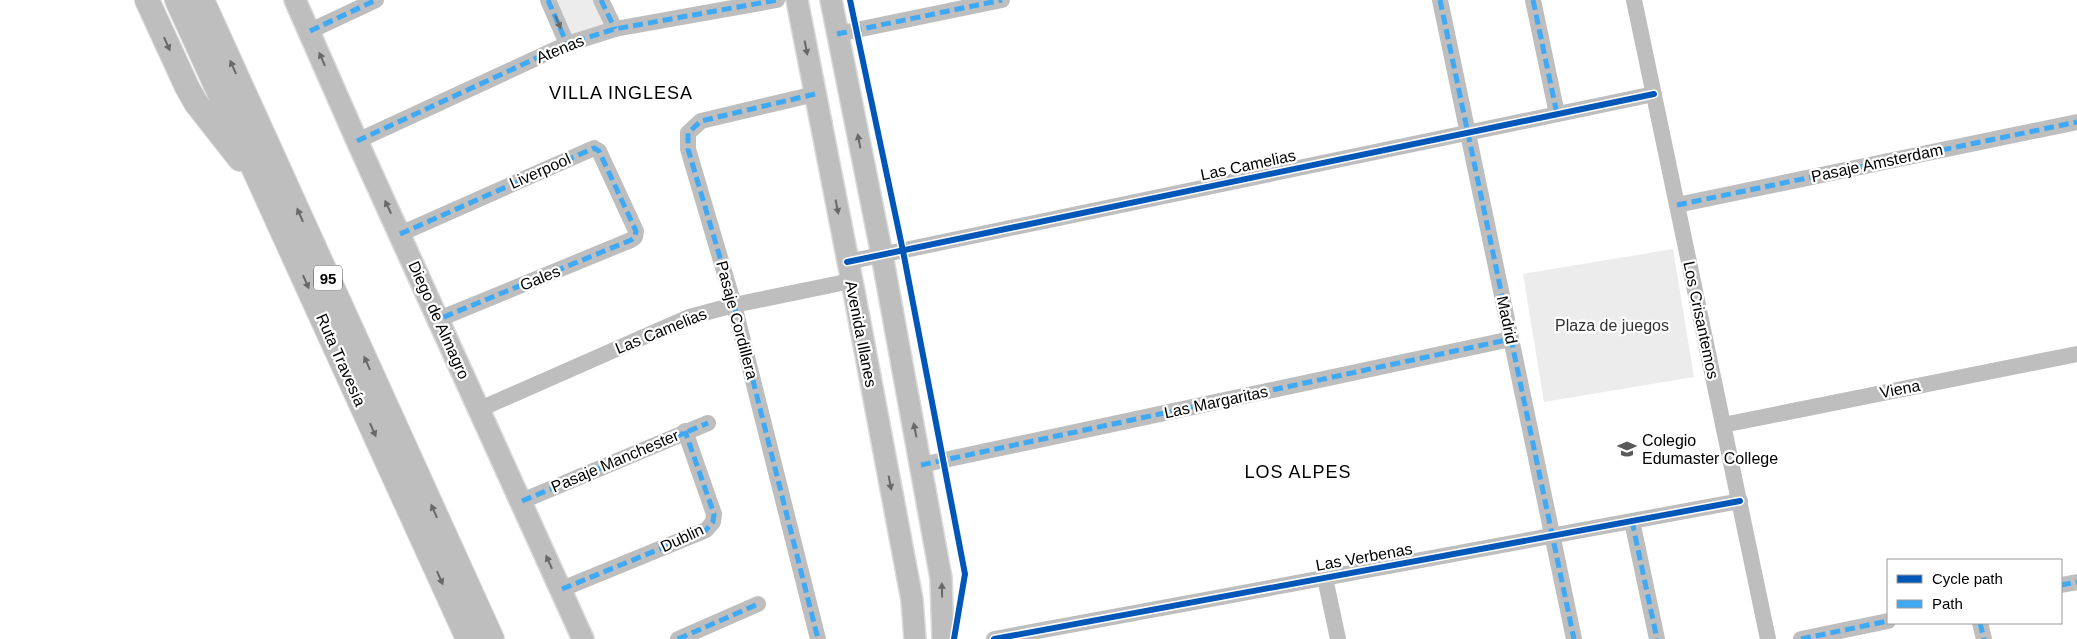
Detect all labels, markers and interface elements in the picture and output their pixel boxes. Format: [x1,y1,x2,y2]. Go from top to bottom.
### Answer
one-way arrow [554,15,562,29]
street label: Atenas [534,32,586,66]
one-way arrow [164,37,172,51]
one-way arrow [802,40,810,55]
one-way arrow [317,52,325,66]
one-way arrow [228,60,236,74]
district label: VILLA INGLESA [549,83,693,103]
one-way arrow [854,132,862,148]
street label: Pasaje Amsterdam [1810,141,1944,185]
street label: Las Camelias [1199,147,1297,183]
street label: Liverpool [507,150,573,192]
one-way arrow [384,200,392,214]
one-way arrow [833,200,841,215]
one-way arrow [295,208,303,222]
street label: Diego de Almagro [405,258,473,382]
street label: Pasaje Cordillera [713,259,761,381]
street label: Los Crisantemos [1680,260,1722,380]
street label: Gales [517,262,563,294]
road number: 95 [314,266,342,290]
one-way arrow [301,275,310,290]
street label: Avenida Illanes [842,279,880,389]
street label: Madrid [1494,294,1520,346]
street label: Las Camelias [613,305,709,357]
street label: Ruta Travesía [313,311,369,409]
park label: Plaza de juegos [1555,317,1669,334]
one-way arrow [363,356,371,370]
street label: Viena [1878,377,1922,401]
street label: Las Margaritas [1162,383,1270,421]
one-way arrow [910,422,918,438]
one-way arrow [369,423,377,437]
street label: Pasaje Manchester [549,426,682,496]
place label: Colegio Edumaster College [1642,432,1778,467]
school or university icon: Colegio Edumaster College [1616,438,1638,460]
district label: LOS ALPES [1244,462,1352,482]
one-way arrow [886,475,894,491]
one-way arrow [430,504,438,518]
street label: Dublin [658,521,706,555]
street label: Las Verbenas [1314,540,1414,574]
one-way arrow [545,555,553,569]
legend [1887,559,2062,624]
text: Cycle path [1932,570,2003,587]
one-way arrow [437,571,445,585]
one-way arrow [937,582,945,598]
text: Path [1932,595,1963,612]

